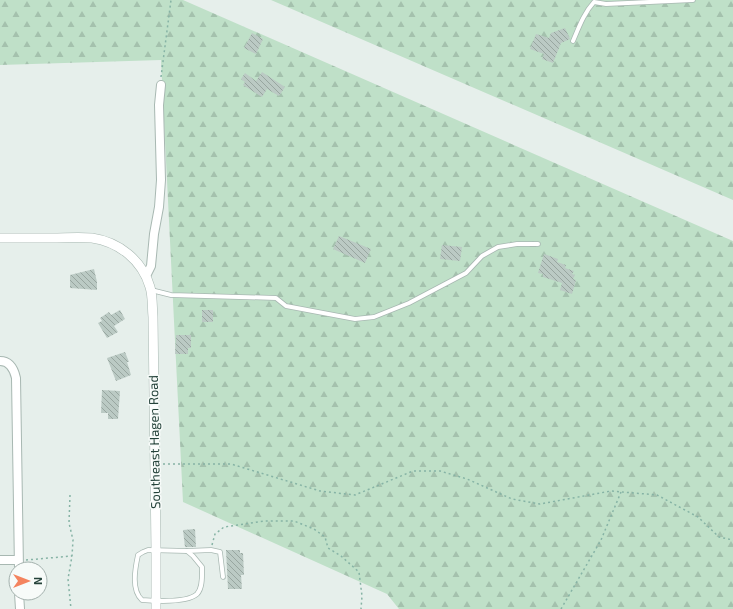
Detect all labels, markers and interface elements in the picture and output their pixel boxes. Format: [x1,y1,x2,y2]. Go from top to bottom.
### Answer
street label: Southeast Hagen Road [145,375,163,509]
north arrow [8,561,48,601]
text: N [32,577,45,585]

